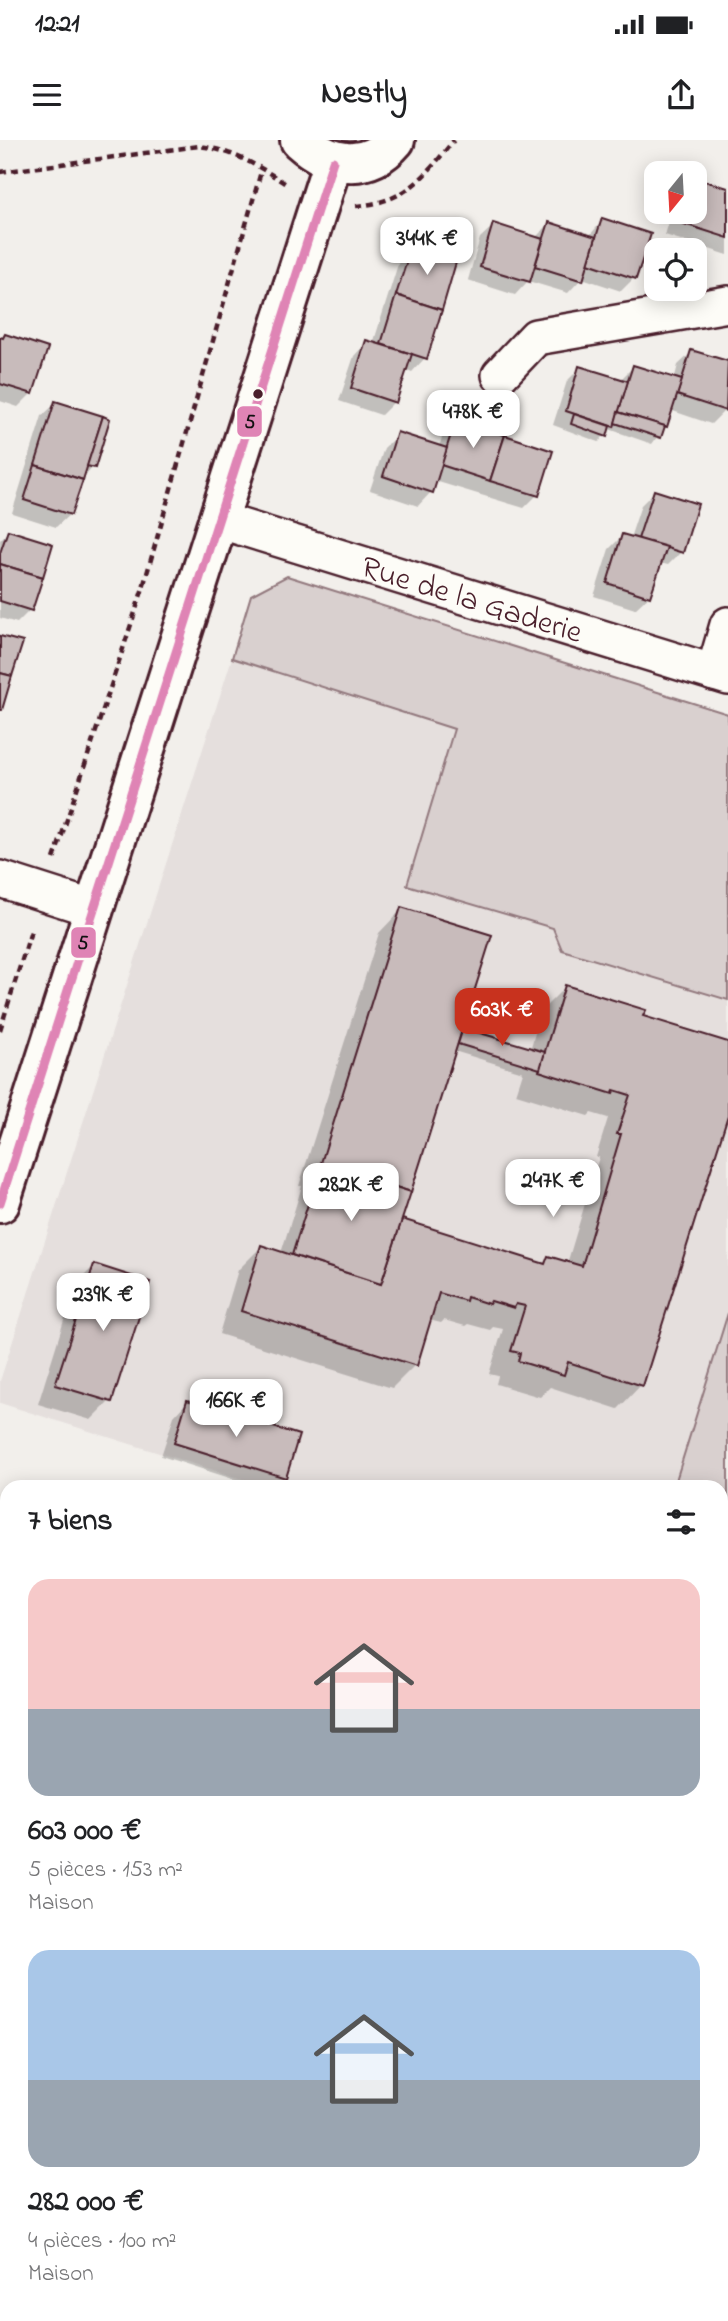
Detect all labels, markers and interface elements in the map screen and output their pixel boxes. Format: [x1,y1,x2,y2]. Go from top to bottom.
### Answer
text: 12:21 [35,6,80,44]
text: Nestly [321,71,407,118]
icon: menu [28,76,66,114]
icon: share [662,76,700,114]
north arrow [644,161,707,224]
map controls [644,161,707,301]
pin: 344K € [370,218,484,277]
text: 344K € [396,223,458,256]
button: locate [644,238,707,301]
unlabelled marker [251,387,265,401]
pin: 478K € [416,390,530,450]
text: 478K € [443,396,503,429]
line badge: 5 [236,405,263,438]
text: 5 [245,410,256,437]
street label: Rue de la Gaderie [355,545,588,658]
line badge: 5 [70,926,97,959]
text: 5 [78,931,89,958]
pin: 603K € [445,988,559,1048]
text: 603K € [471,994,533,1027]
pin: 247K € [496,1160,610,1219]
pin: 282K € [294,1164,408,1223]
text: 247K € [521,1165,585,1198]
text: 282K € [319,1169,383,1202]
pin: 239K € [46,1274,160,1333]
text: 239K € [73,1279,133,1312]
pin: 166K € [179,1380,293,1439]
text: 166K € [206,1385,266,1418]
text: 7 biens [28,1500,113,1544]
icon: filters [662,1503,700,1541]
icon: home [301,1625,427,1751]
text: 603 000 € [28,1810,141,1854]
text: 5 pièces · 153 m² [28,1854,183,1887]
text: Maison [28,1887,94,1920]
icon: home [301,1996,427,2122]
text: 282 000 € [28,2181,144,2225]
text: 4 pièces · 100 m² [28,2225,176,2258]
text: Maison [28,2258,94,2291]

